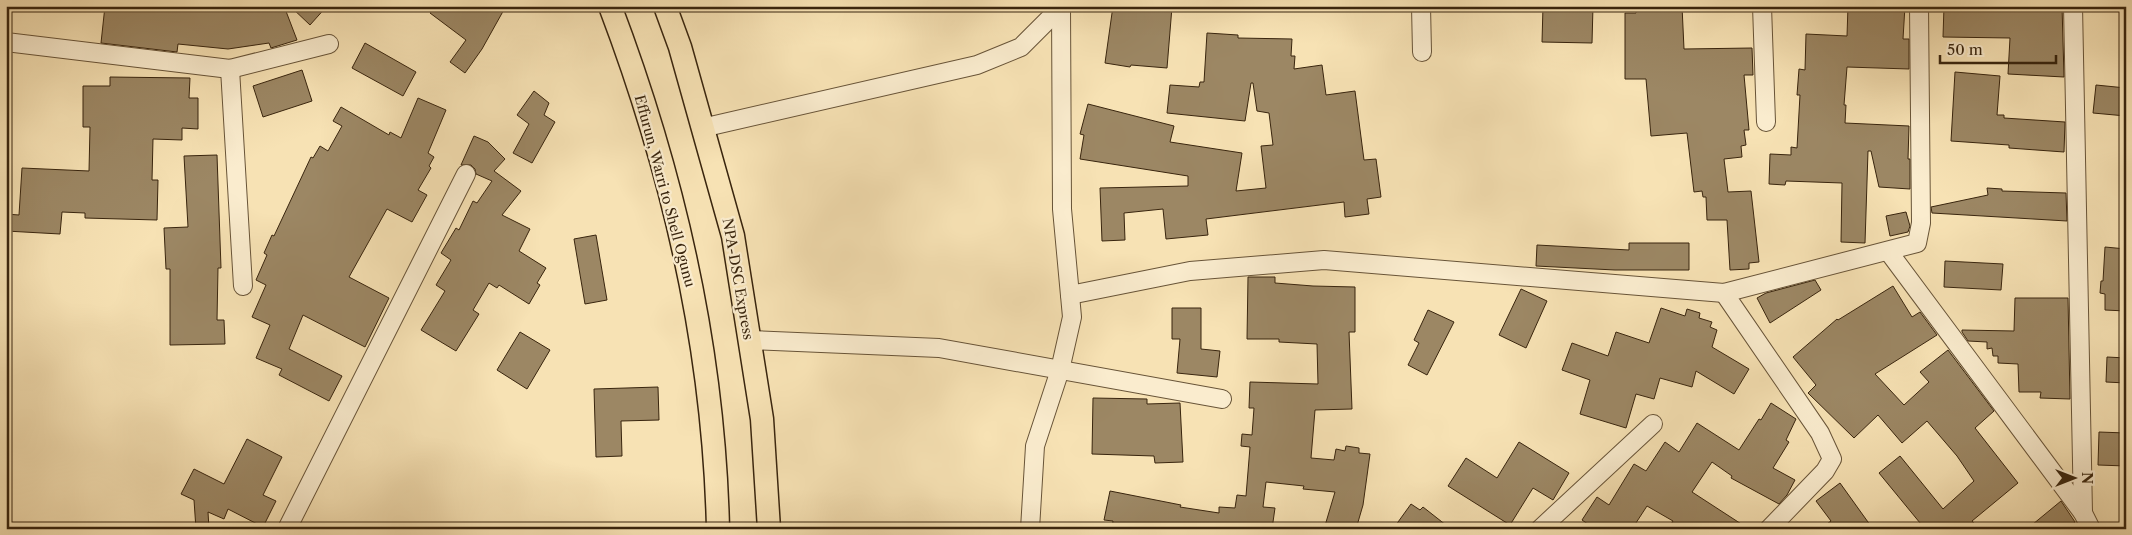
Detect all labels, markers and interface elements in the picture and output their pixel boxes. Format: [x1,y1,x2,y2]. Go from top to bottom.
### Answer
scale bar [1940,32,2056,64]
text: 50 m [1947,40,1983,59]
street label: Effurun, Warri to Shell Ogunu [631,93,699,290]
street label: NPA-DSC Express [718,217,758,341]
north arrow [2050,452,2100,502]
text: N [2078,472,2096,484]

